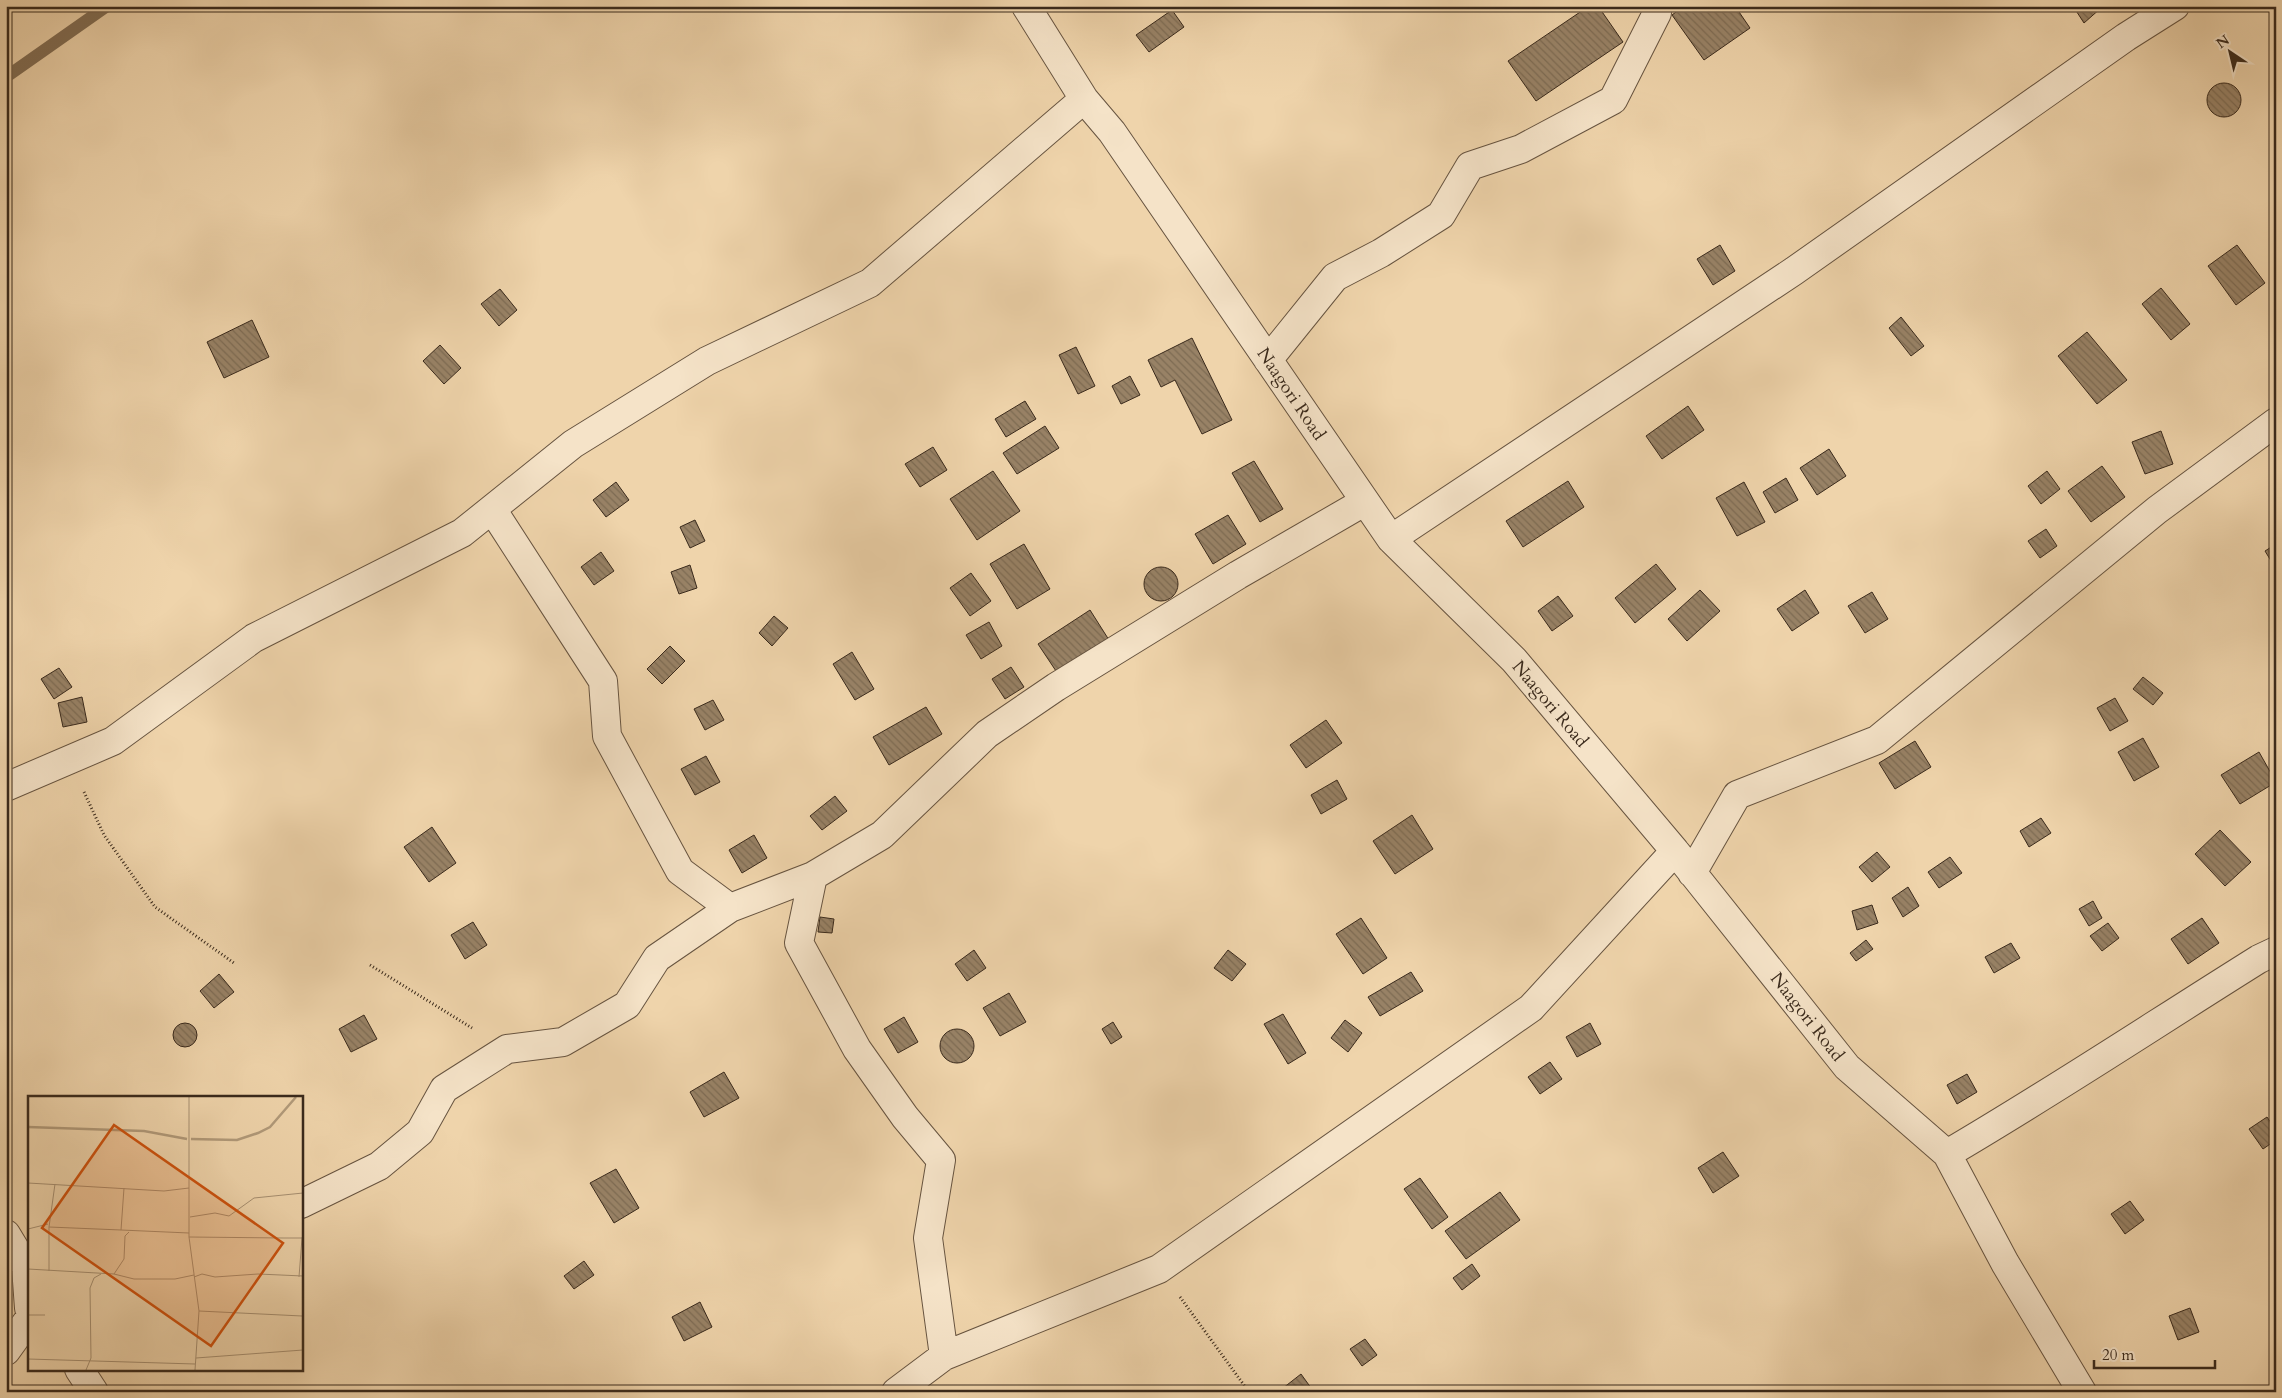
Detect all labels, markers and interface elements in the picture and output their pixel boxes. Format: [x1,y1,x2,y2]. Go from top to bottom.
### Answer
north arrow [2204,28,2254,78]
text: N [2212,30,2233,53]
street label: Naagori Road [1251,343,1331,446]
street label: Naagori Road [1506,655,1594,753]
street label: Naagori Road [1764,967,1850,1067]
inset map [28,1096,302,1370]
scale bar [2094,1338,2216,1370]
text: 20 m [2102,1345,2134,1365]

